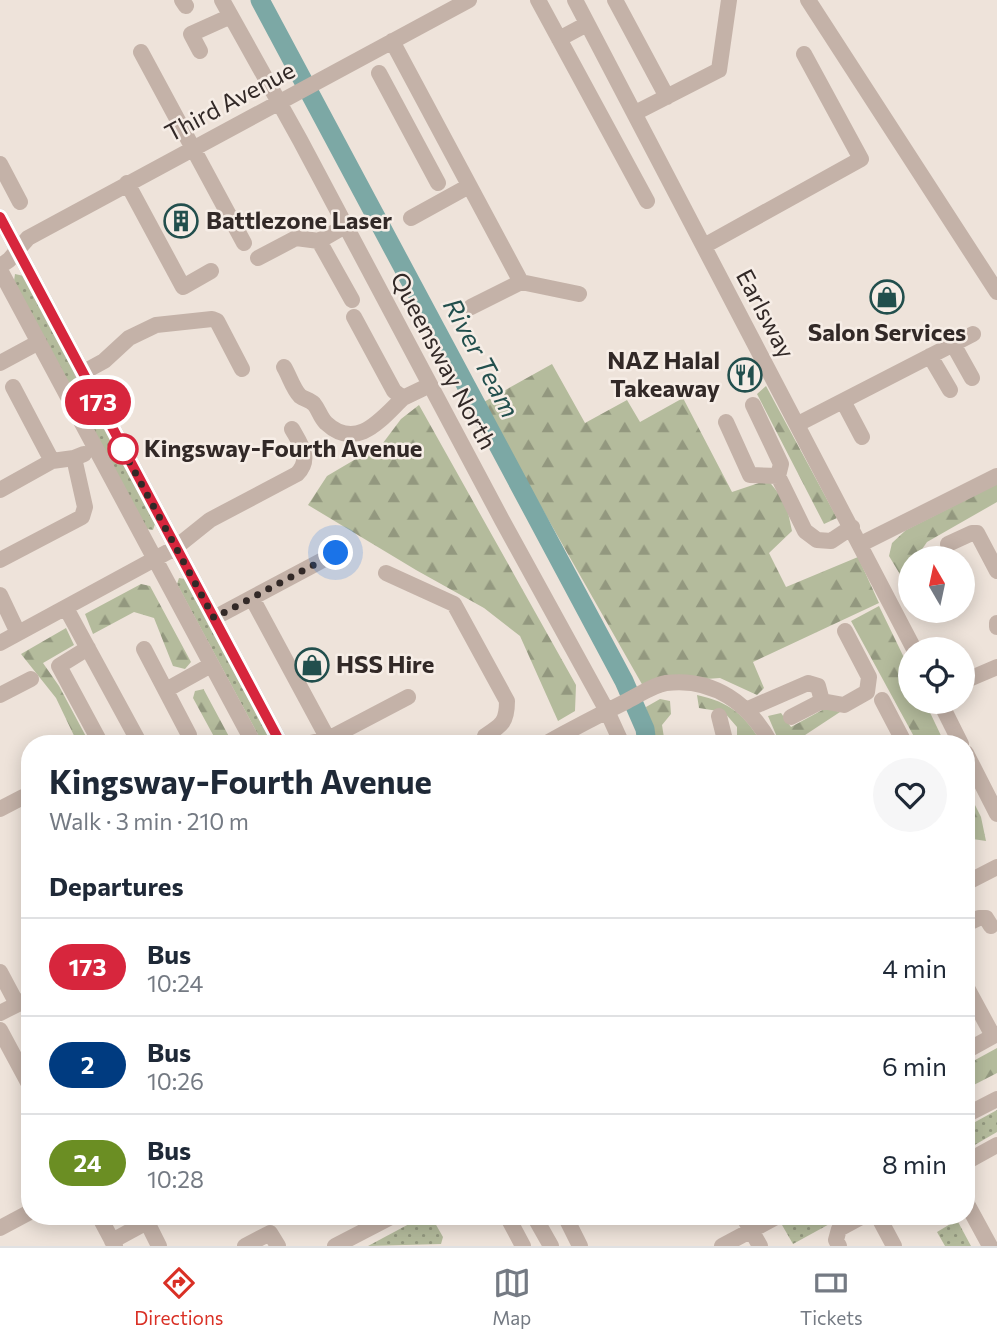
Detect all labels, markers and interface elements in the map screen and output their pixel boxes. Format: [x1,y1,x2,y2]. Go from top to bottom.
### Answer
street label: Third Avenue [159,54,299,147]
building icon: Battlezone Laser [162,202,200,240]
place label: Battlezone Laser [206,205,392,234]
street label: Earlsway [731,264,802,363]
street label: Queensway North [385,267,503,454]
shop icon: Salon Services [868,278,906,316]
water label: River Team [438,292,527,422]
place label: Salon Services [808,317,966,346]
place label: NAZ Halal Takeaway [607,345,720,402]
restaurant icon: NAZ Halal Takeaway [726,356,764,394]
line badge: 173 [58,379,138,425]
text: 173 [79,387,117,416]
place label: Kingsway-Fourth Avenue [144,433,422,462]
marker: Kingsway-Fourth Avenue [108,434,138,464]
your location [318,535,353,570]
north arrow [898,546,975,623]
map controls [898,546,975,714]
button: locate [898,637,975,714]
shop icon: HSS Hire [293,646,331,684]
place label: HSS Hire [336,649,434,678]
button: heart [873,758,947,832]
text: Kingsway-Fourth Avenue [49,760,432,801]
text: Walk · 3 min · 210 m [49,807,249,835]
text: Departures [49,870,184,901]
text: Bus [147,938,191,969]
text: 173 [68,952,107,981]
text: 4 min [882,952,947,983]
text: 10:24 [147,969,203,997]
text: Bus [147,1036,191,1067]
text: 2 [81,1050,94,1079]
text: 6 min [882,1050,947,1081]
text: 10:26 [147,1067,204,1095]
text: Bus [147,1134,191,1165]
text: 24 [73,1148,102,1177]
text: 8 min [882,1148,947,1179]
text: 10:28 [147,1165,204,1193]
tab: Directions [134,1264,223,1329]
tab: Map [492,1264,531,1329]
tab: Tickets [800,1264,863,1329]

